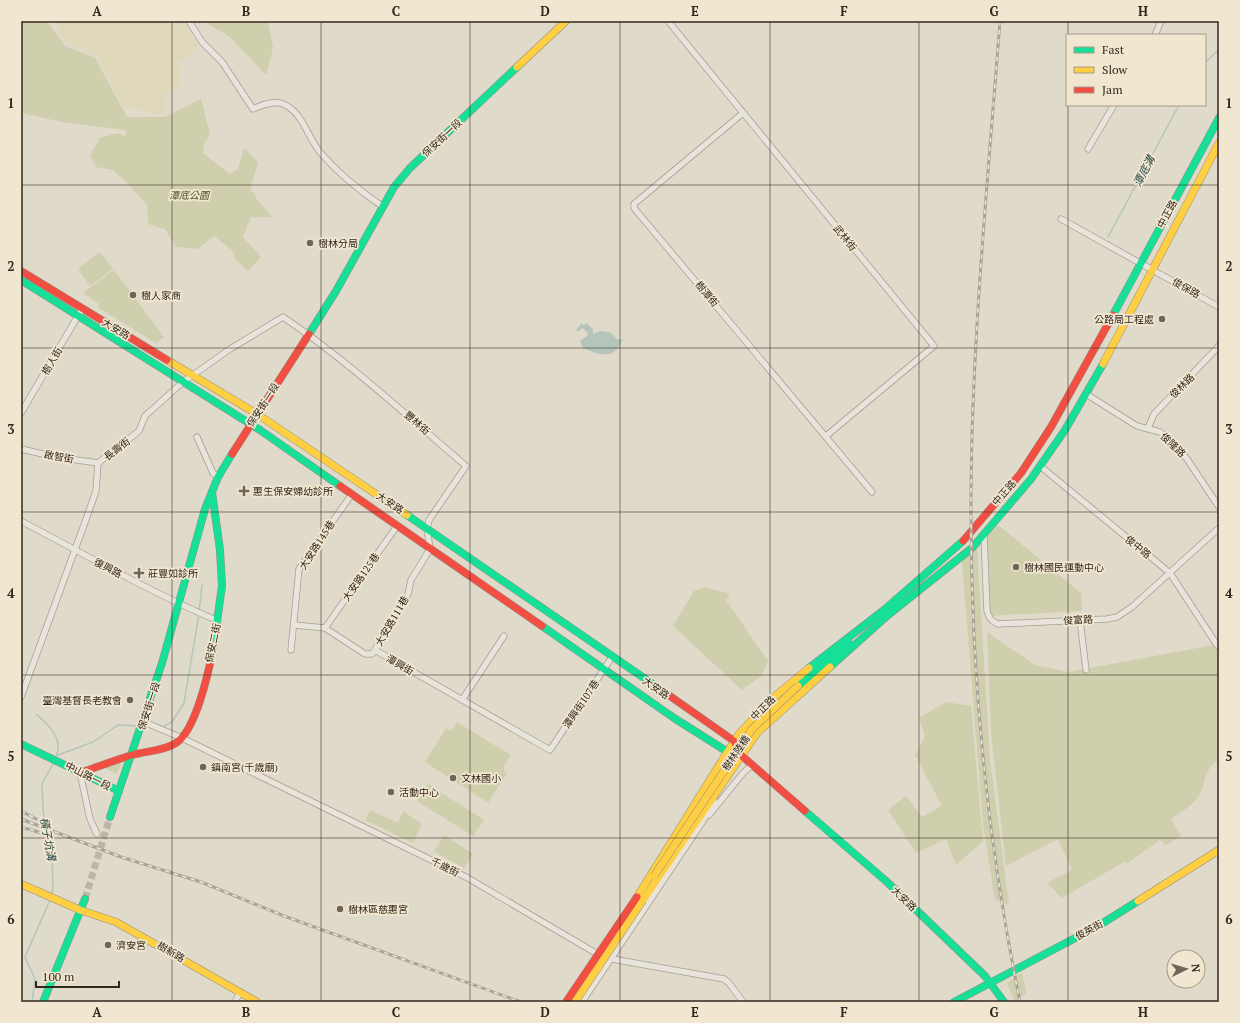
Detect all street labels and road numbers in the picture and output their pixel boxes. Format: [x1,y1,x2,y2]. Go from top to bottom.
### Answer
street label: 保安街一段 [419,116,465,160]
street label: 中正路 [1154,198,1180,230]
street label: 武林街 [831,222,859,254]
street label: 俊保路 [1170,275,1202,301]
street label: 樹潭街 [692,278,722,310]
street label: 大安路 [100,316,132,342]
street label: 樹人街 [39,345,65,377]
street label: 俊林路 [1167,371,1197,401]
street label: 保安街一段 [244,380,282,430]
street label: 豐林街 [401,408,433,438]
street label: 俊隆路 [1158,430,1188,460]
street label: 長壽街 [101,435,133,463]
street label: 啟智街 [43,448,75,466]
street label: 中正路 [989,477,1019,509]
street label: 大安路 [374,489,406,517]
street label: 大安路145巷 [296,518,338,572]
street label: 俊中路 [1122,533,1154,561]
street label: 大安路125巷 [340,550,382,604]
street label: 復興路 [92,555,124,581]
street label: 大安路111巷 [372,594,412,648]
street label: 俊富路 [1063,613,1093,627]
street label: 保安二街 [202,622,224,664]
street label: 潭興街 [384,652,416,678]
street label: 大安路 [640,674,672,702]
street label: 潭興街107巷 [560,677,602,731]
street label: 保安街一段 [135,680,163,732]
street label: 中正路 [748,693,778,723]
street label: 樹林陸橋 [719,733,753,773]
street label: 中山路一段 [63,759,113,793]
street label: 千歲街 [429,855,461,879]
street label: 大安路 [889,884,919,914]
street label: 俊英街 [1073,917,1105,943]
street label: 樹新路 [155,939,187,965]

